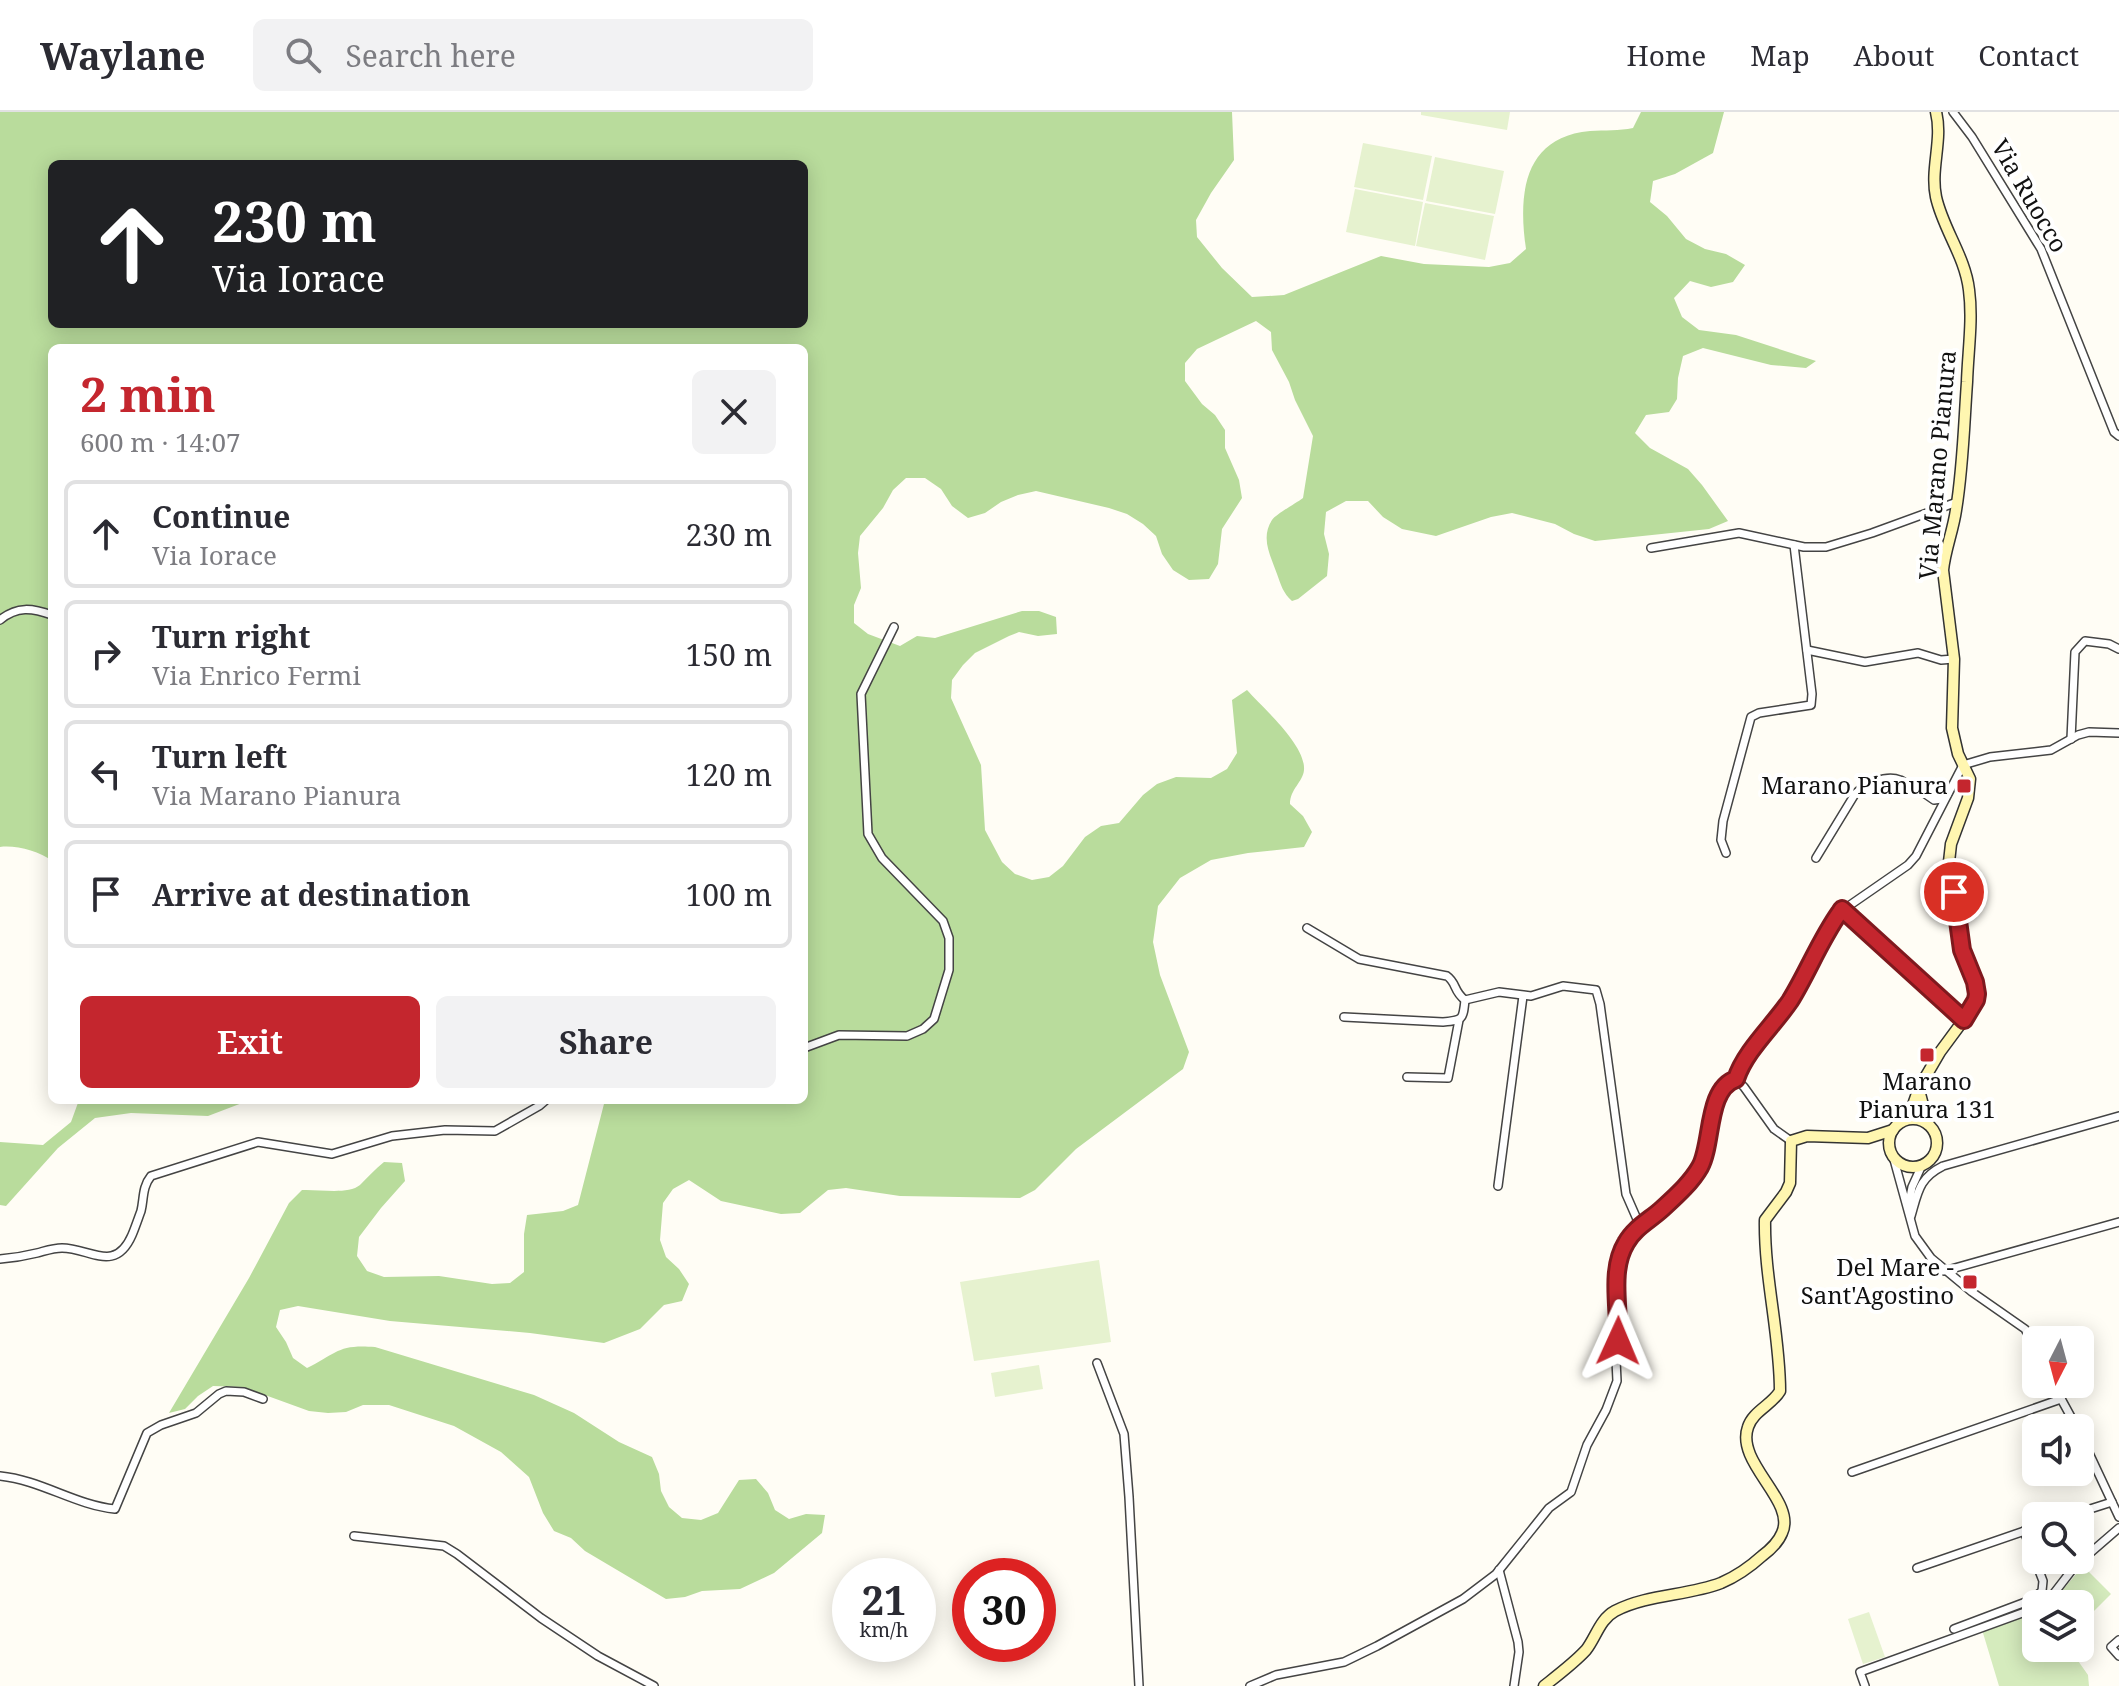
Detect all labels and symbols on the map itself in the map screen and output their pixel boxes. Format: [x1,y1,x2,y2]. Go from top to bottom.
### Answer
street label: Via Ruocco [1985,132,2076,258]
street label: Via Marano Pianura [1910,349,1963,581]
place label: Marano Pianura [1761,768,1948,801]
marker: Marano Pianura [1955,777,1973,795]
pin [1920,858,1988,926]
marker: Marano Pianura 131 [1918,1046,1936,1064]
place label: Marano Pianura 131 [1858,1064,1996,1125]
place label: Del Mare - Sant'Agostino [1801,1250,1954,1311]
marker: Del Mare - Sant'Agostino [1961,1273,1979,1291]
position arrow [1576,1299,1660,1383]
north arrow [2022,1326,2094,1398]
speed limit sign: 30 [952,1558,1056,1662]

